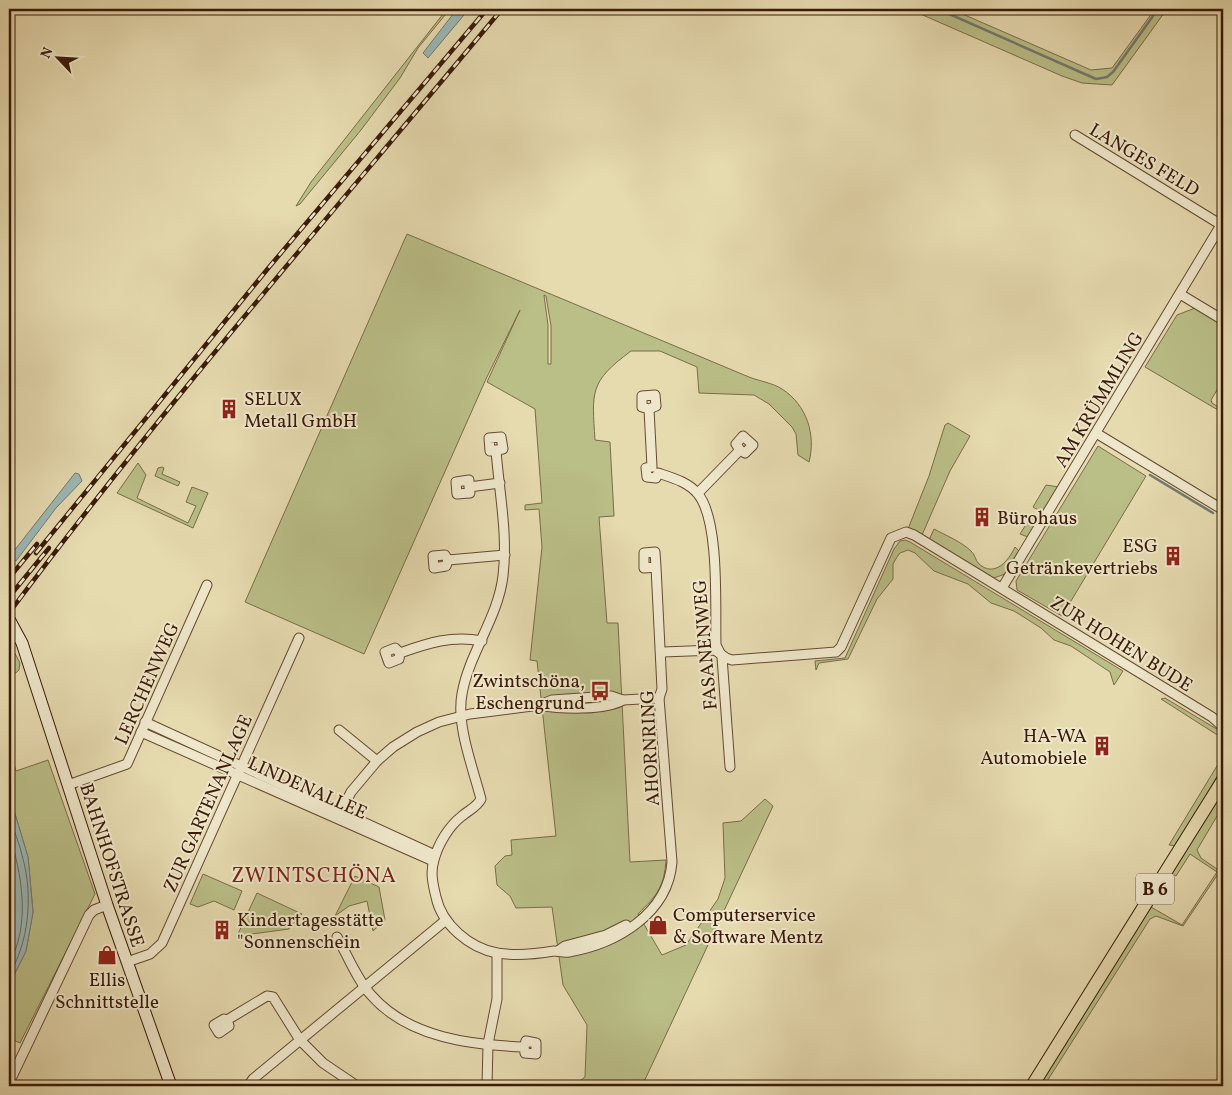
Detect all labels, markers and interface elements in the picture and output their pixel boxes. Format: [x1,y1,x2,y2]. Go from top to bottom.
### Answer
north arrow [32,32,82,82]
text: N [37,45,58,62]
street label: LANGES FELD [1084,118,1204,204]
street label: AM KRÜMMLING [1049,327,1151,473]
place label: SELUX Metall GmbH [244,387,357,435]
building icon: SELUX Metall GmbH [218,398,240,420]
building icon: Bürohaus [971,506,993,528]
place label: Bürohaus [997,506,1077,532]
place label: ESG Getränkevertriebs [1006,534,1158,582]
building icon: ESG Getränkevertriebs [1162,545,1184,567]
street label: FASANENWEG [687,579,725,711]
street label: ZUR HOHEN BUDE [1045,590,1197,699]
street label: LERCHENWEG [109,618,186,749]
place label: Zwintschöna, Eschengrund [472,669,585,717]
bus stop icon: Zwintschöna, Eschengrund [589,680,611,702]
street label: AHORNRING [635,689,667,807]
street label: ZUR GARTENANLAGE [158,711,260,897]
place label: HA-WA Automobiele [980,724,1087,772]
building icon: HA-WA Automobiele [1091,735,1113,757]
street label: LINDENALLEE [243,751,371,827]
street label: BAHNHOFSTRASSE [72,780,150,951]
district label: ZWINTSCHÖNA [231,862,397,891]
road number: B 6 [1136,874,1174,904]
place label: Computerservice & Software Mentz [673,903,823,951]
place label: Kindertagesstätte "Sonnenschein [237,908,384,956]
shop icon: Computerservice & Software Mentz [647,914,669,936]
building icon: Kindertagesstätte "Sonnenschein [211,919,233,941]
shop icon: Ellis Schnittstelle [96,944,118,966]
place label: Ellis Schnittstelle [55,968,159,1016]

